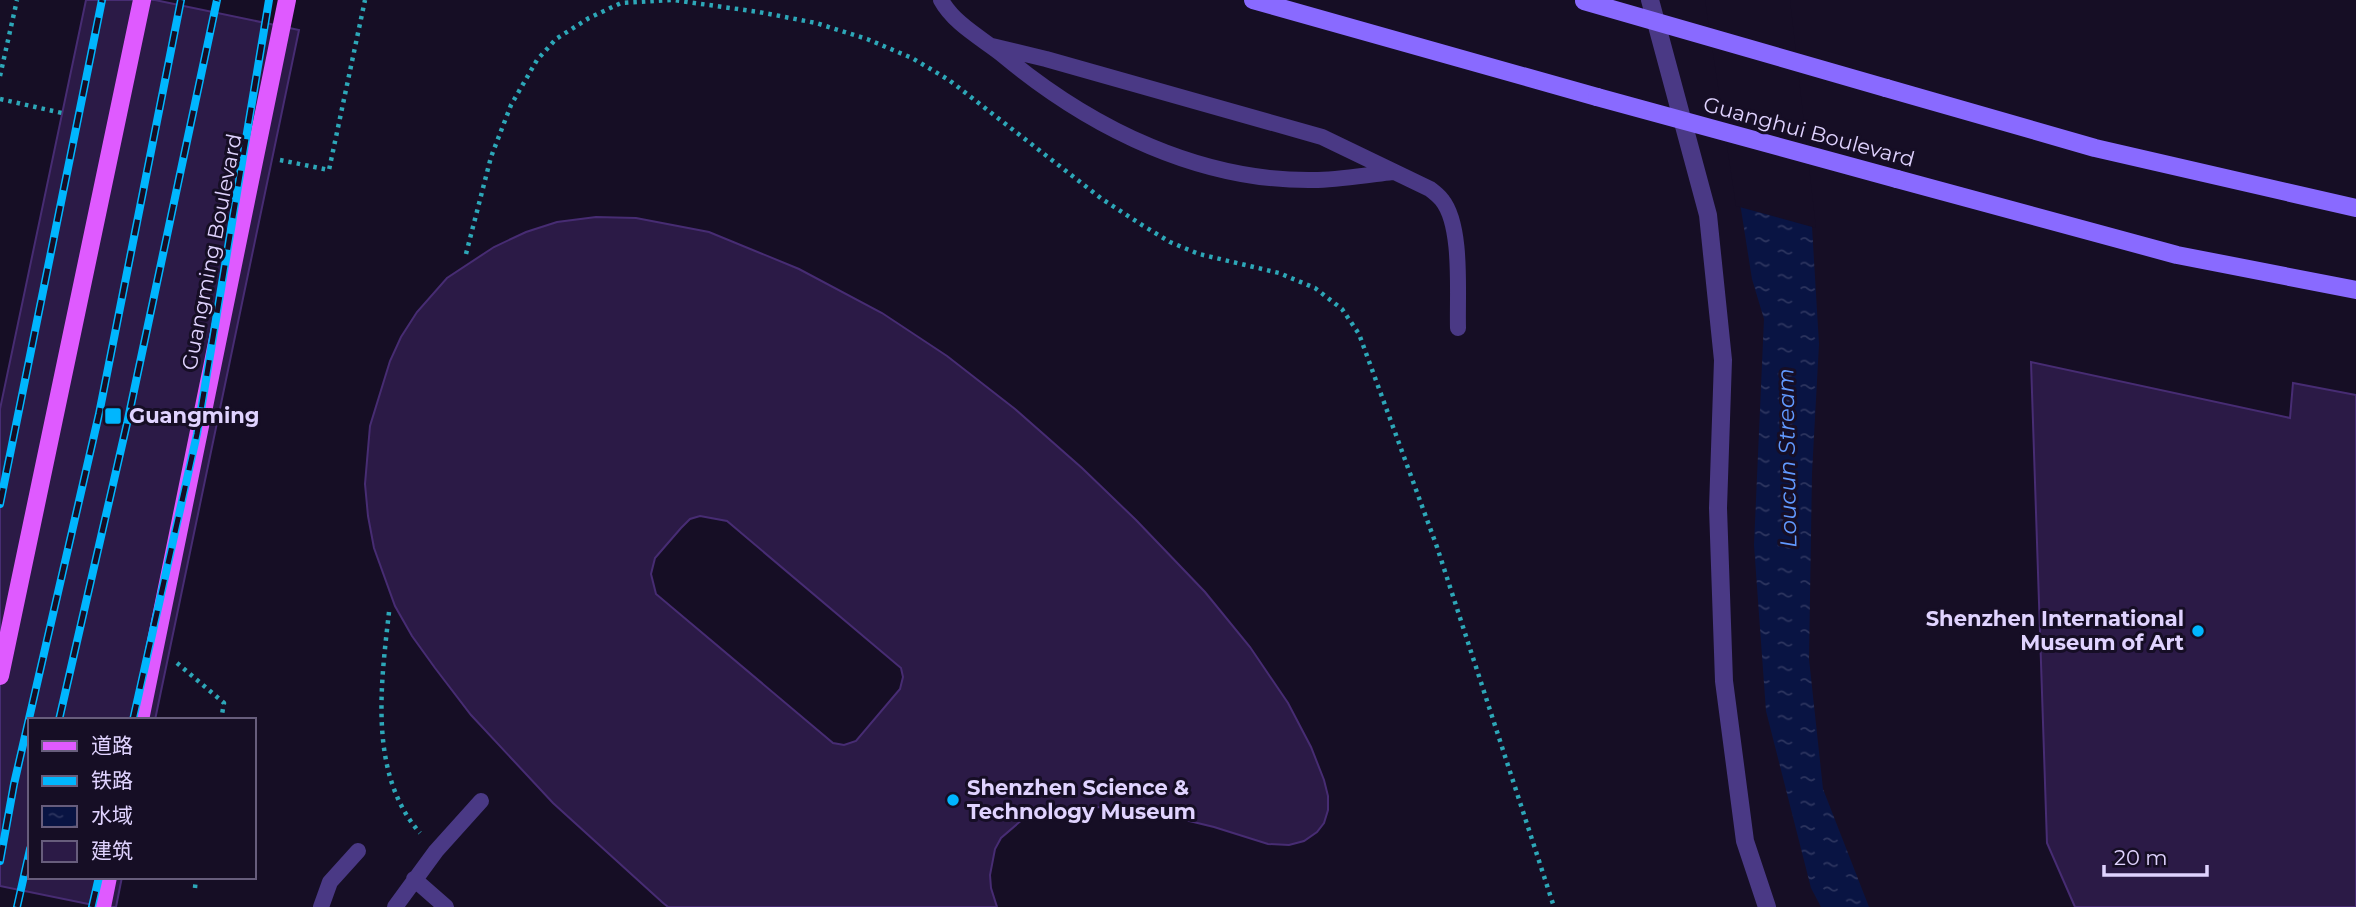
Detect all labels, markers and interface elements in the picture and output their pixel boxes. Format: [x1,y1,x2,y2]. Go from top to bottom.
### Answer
street label: Guanghui Boulevard [1701,91,1918,172]
street label: Guangming Boulevard [176,132,247,372]
water label: Loucun Stream [1771,368,1803,548]
place label: Guangming [129,403,260,428]
marker: Guangming [103,406,123,426]
place label: Shenzhen International Museum of Art [1926,606,2184,655]
marker: Shenzhen International Museum of Art [2190,623,2206,639]
legend [28,718,256,879]
text: 道路 [91,733,133,758]
text: 铁路 [91,768,133,793]
place label: Shenzhen Science & Technology Museum [967,775,1196,824]
marker: Shenzhen Science & Technology Museum [945,792,961,808]
text: 水域 [91,803,133,828]
scale bar [2104,834,2207,878]
text: 建筑 [91,838,133,863]
text: 20 m [2114,845,2168,870]

